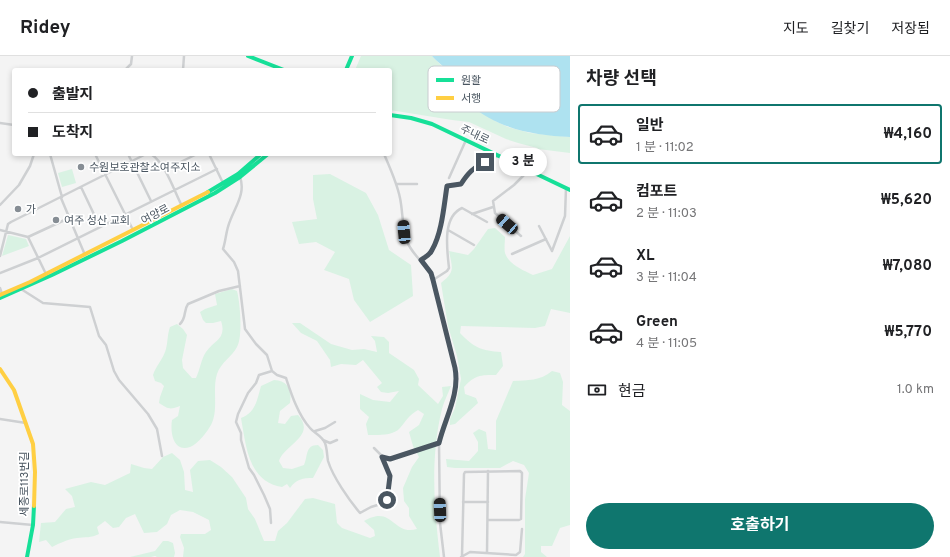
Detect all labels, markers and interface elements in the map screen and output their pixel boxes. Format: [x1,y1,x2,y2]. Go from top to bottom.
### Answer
text: Ridey [20,16,70,40]
text: 지도 [783,21,809,38]
text: 길찾기 [831,21,869,38]
text: 저장됨 [891,21,930,38]
legend [428,66,560,112]
text: 차량 선택 [586,68,657,91]
text: 원활 [461,74,481,88]
text: 출발지 [52,86,93,105]
text: 서행 [461,92,481,106]
icon: car [588,116,624,152]
text: 일반 [636,117,664,136]
street label: 주내로 [458,122,491,148]
text: 도착지 [52,124,93,143]
text: ₩4,160 [884,125,932,144]
text: 1 분 · 11:02 [636,140,694,156]
callout: 3 분 [499,148,547,176]
route end [476,153,494,171]
text: 3 분 [511,154,535,170]
place label: 수원보호관찰소여주지소 [89,161,200,175]
marker: 수원보호관찰소여주지소 [76,162,86,172]
icon: car [588,182,624,218]
text: 컴포트 [636,183,677,202]
text: ₩5,620 [881,191,932,210]
street label: 여양로 [139,202,172,228]
place label: 가 [26,203,36,217]
marker: 가 [13,204,23,214]
text: 2 분 · 11:03 [636,206,697,222]
car [494,212,520,236]
place label: 여주 성산 교회 [64,214,130,228]
marker: 여주 성산 교회 [51,215,61,225]
car [397,220,411,244]
text: XL [636,247,654,266]
icon: car [588,248,624,284]
text: ₩7,080 [883,257,932,276]
text: 3 분 · 11:04 [636,270,697,286]
text: Green [636,313,678,332]
icon: car [588,314,624,350]
text: ₩5,770 [885,323,932,342]
text: 4 분 · 11:05 [636,336,697,352]
icon: cash [586,379,608,401]
text: 1.0 km [897,382,934,398]
text: 현금 [618,383,646,402]
street label: 세종로113번길 [18,451,32,517]
route start [378,491,396,509]
car [434,498,446,522]
button: 호출하기 [586,503,934,549]

